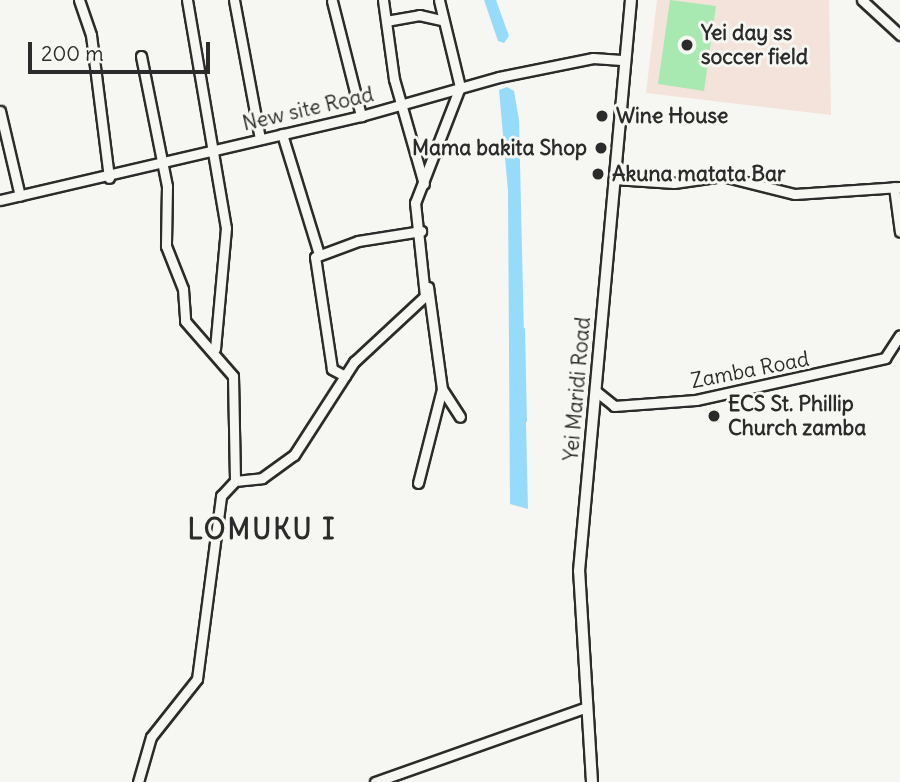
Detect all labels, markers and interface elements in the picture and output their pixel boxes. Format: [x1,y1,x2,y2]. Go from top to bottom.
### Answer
place label: Yei day ss soccer field [701,20,808,70]
scale bar [32,28,214,72]
marker: Yei day ss soccer field [679,37,695,53]
text: 200 m [41,40,104,67]
street label: New site Road [240,82,376,136]
place label: Wine House [616,103,728,129]
marker: Wine House [594,108,610,124]
place label: Mama bakita Shop [412,135,587,161]
marker: Mama bakita Shop [593,140,609,156]
place label: Akuna matata Bar [612,161,785,187]
marker: Akuna matata Bar [590,166,606,182]
street label: Yei Maridi Road [558,316,596,462]
street label: Zamba Road [689,346,811,394]
place label: ECS St. Phillip Church zamba [728,391,866,441]
marker: ECS St. Phillip Church zamba [706,408,722,424]
district label: LOMUKU I [189,512,335,546]

